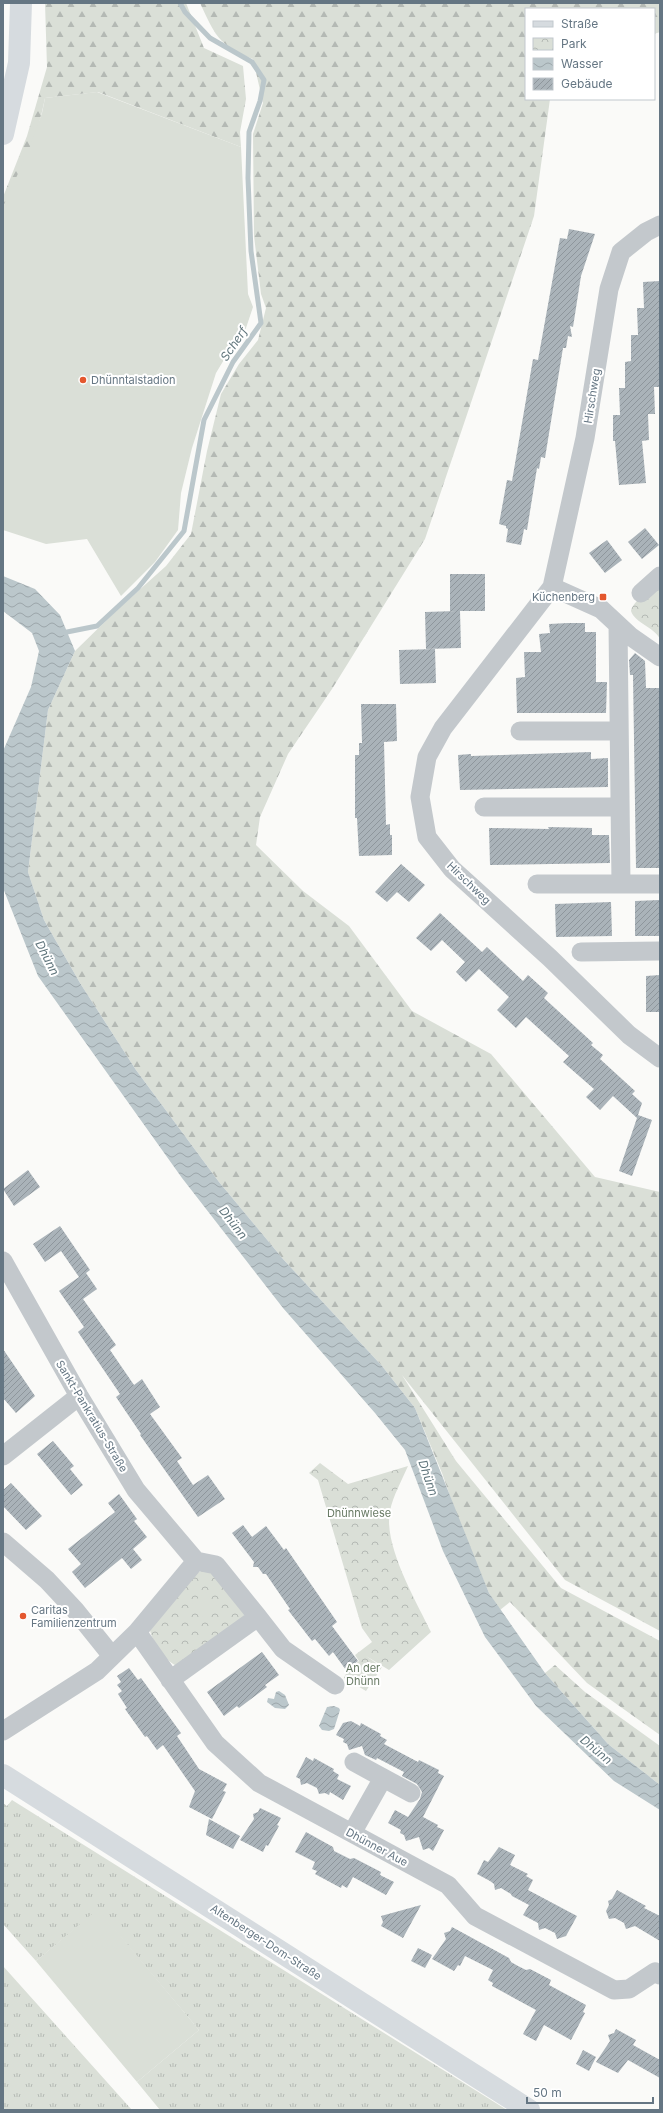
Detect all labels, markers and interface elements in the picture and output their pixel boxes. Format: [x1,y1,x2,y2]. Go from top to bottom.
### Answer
legend [525,8,655,100]
text: Straße [561,16,598,31]
text: Park [561,36,587,51]
text: Wasser [561,56,604,71]
text: Gebäude [561,76,613,91]
water label: Scherf [217,323,251,364]
street label: Hirschweg [581,367,603,425]
place label: Dhünntalstadion [91,373,176,387]
marker: Dhünntalstadion [78,375,88,385]
place label: Küchenberg [532,590,595,604]
marker: Küchenberg [598,592,608,602]
street label: Hirschweg [444,859,494,907]
water label: Dhünn [32,938,63,978]
water label: Dhünn [216,1203,251,1242]
street label: Sankt-Pankratius-Straße [53,1358,131,1474]
water label: Dhünn [415,1458,442,1498]
park label: Dhünnwiese [327,1506,391,1520]
place label: Caritas Familienzentrum [31,1603,117,1630]
marker: Caritas Familienzentrum [18,1611,28,1621]
park label: An der Dhünn [346,1661,380,1688]
water label: Dhünn [577,1732,615,1767]
street label: Dhünner Aue [344,1825,410,1869]
street label: Altenberger-Dom-Straße [208,1901,324,1983]
scale bar [527,2079,653,2105]
text: 50 m [533,2085,562,2100]

